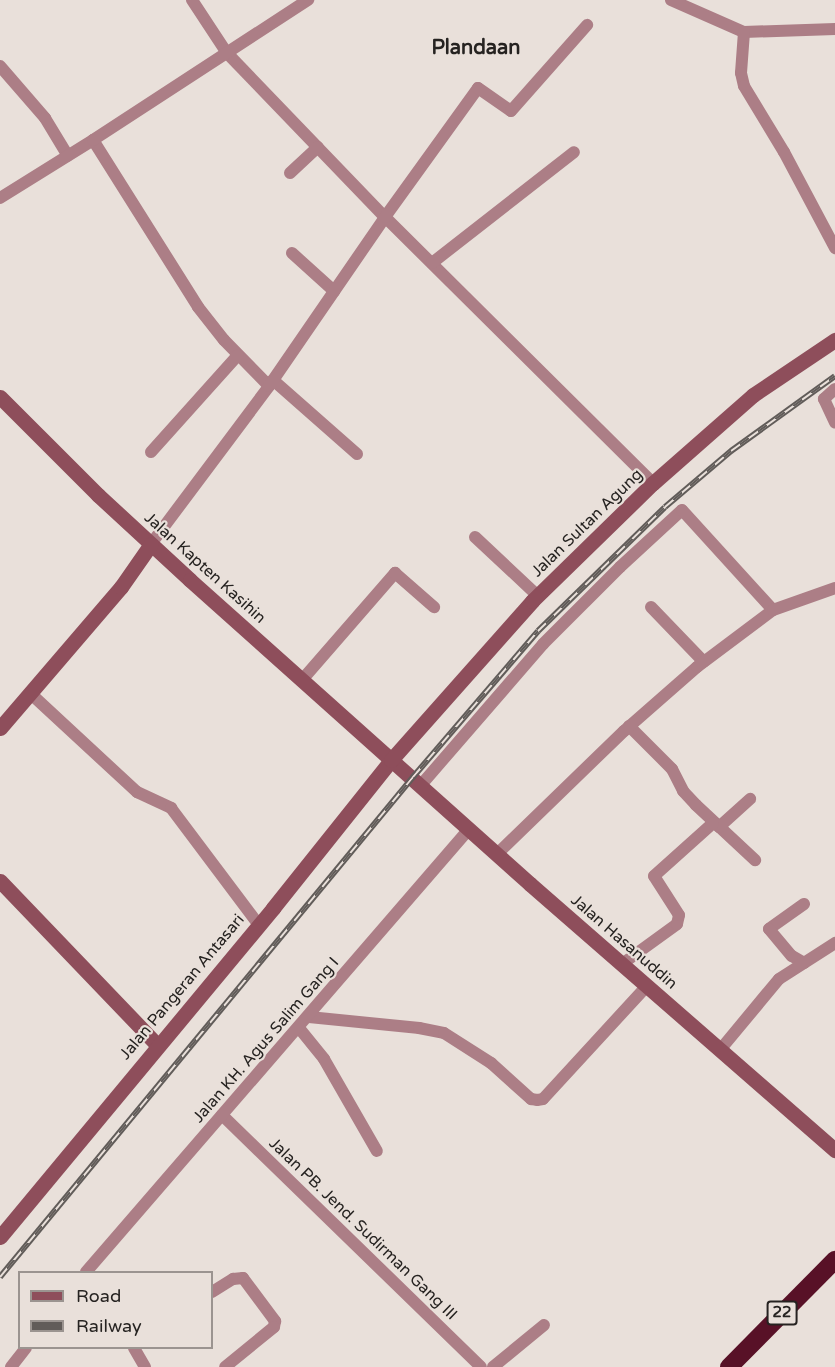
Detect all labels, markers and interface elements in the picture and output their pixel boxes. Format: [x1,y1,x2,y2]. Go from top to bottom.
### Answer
district label: Plandaan [432,36,520,60]
street label: Jalan Sultan Agung [527,465,647,581]
street label: Jalan Kapten Kasihin [140,508,270,628]
street label: Jalan Hasanuddin [567,891,681,993]
street label: Jalan Pangeran Antasari [116,910,248,1064]
street label: Jalan KH. Agus Salim Gang I [189,953,343,1127]
street label: Jalan PB. Jend. Sudirman Gang III [265,1134,461,1324]
legend [18,1271,213,1349]
text: Road [76,1285,121,1307]
road number: 22 [766,1301,798,1325]
text: Railway [76,1315,142,1337]

